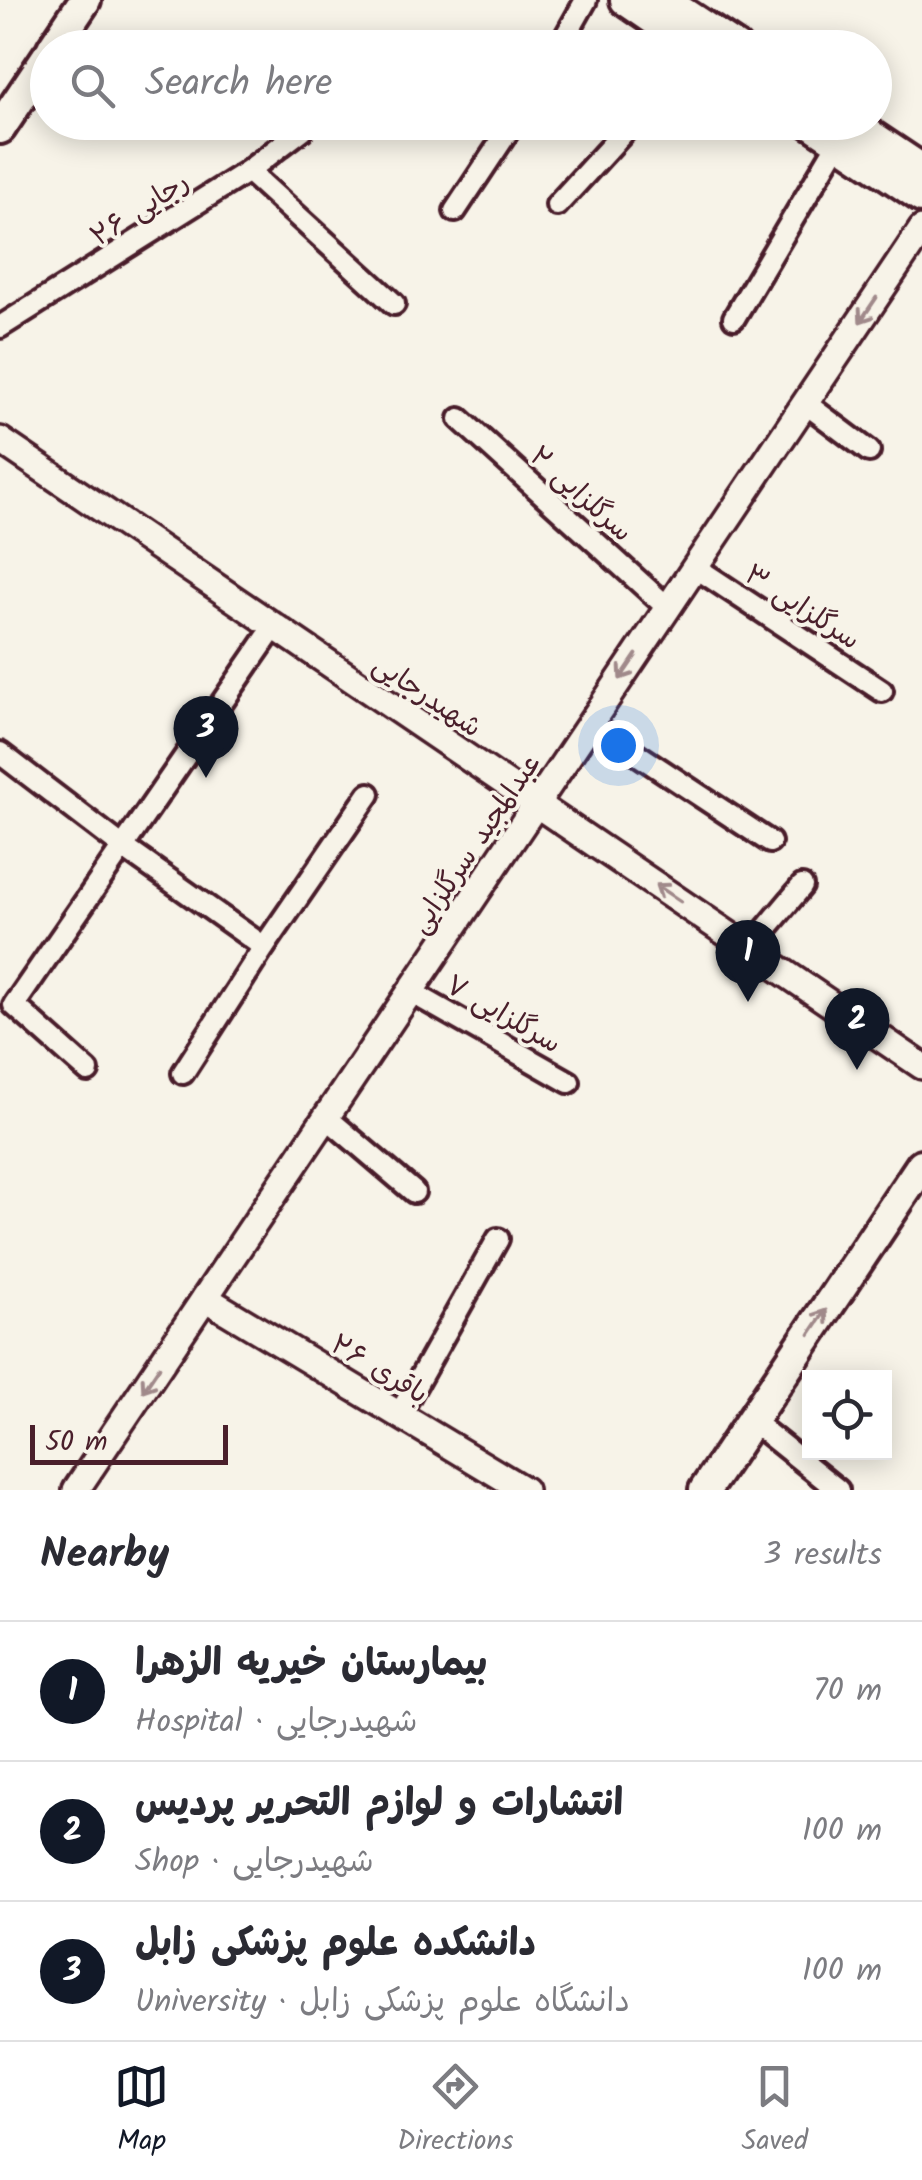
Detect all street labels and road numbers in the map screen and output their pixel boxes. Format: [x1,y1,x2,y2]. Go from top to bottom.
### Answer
street label: رجایی ۲۶ [82,161,199,259]
street label: سرگلزایی ۲ [518,436,642,554]
street label: سرگلزایی ۳ [735,554,869,663]
street label: شهیدرجایی [363,644,490,750]
street label: عبدالمجید سرگلزایی [399,745,553,944]
street label: سرگلزایی ۷ [436,964,569,1067]
street label: باقری ۲۶ [321,1323,436,1417]

